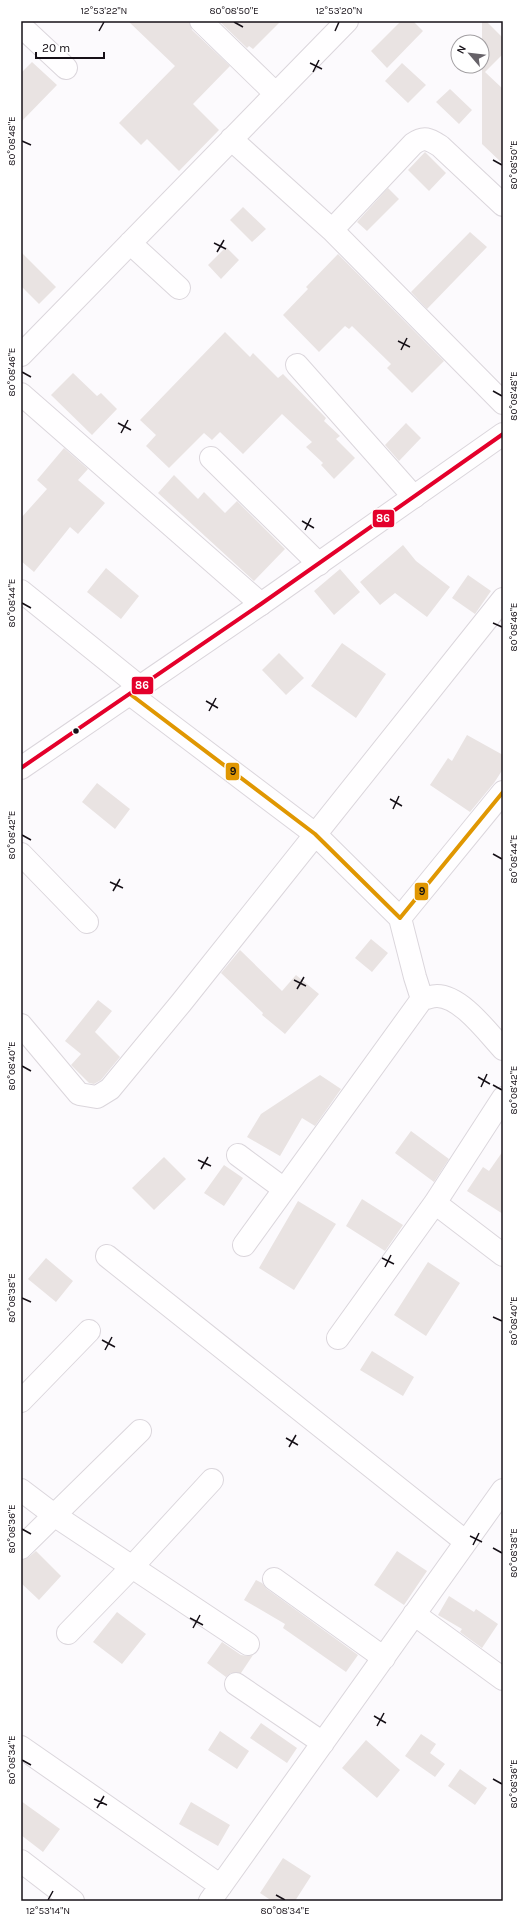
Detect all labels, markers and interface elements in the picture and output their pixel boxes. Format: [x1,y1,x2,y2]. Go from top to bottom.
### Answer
text: 12°53'22"N [81,5,127,17]
text: 80°08'50"E [209,5,259,17]
text: 12°53'20"N [315,5,363,17]
scale bar [36,34,104,60]
north arrow [450,34,490,74]
text: 20 m [42,41,70,55]
text: N [454,43,469,56]
text: 80°08'48"E [6,116,18,166]
text: 80°08'50"E [508,140,520,190]
text: 80°08'46"E [6,348,18,396]
text: 80°08'48"E [508,371,520,421]
line badge: 86 [372,509,395,528]
text: 86 [376,512,390,525]
text: 80°08'44"E [6,579,18,627]
text: 80°08'46"E [508,603,520,651]
line badge: 86 [131,676,154,695]
text: 86 [135,679,149,692]
unlabelled marker [71,726,81,736]
line badge: 9 [225,762,240,781]
text: 9 [230,765,237,778]
text: 80°08'42"E [6,811,18,859]
text: 80°08'44"E [508,835,520,883]
line badge: 9 [414,882,429,901]
text: 9 [419,885,426,898]
text: 80°08'40"E [6,1041,18,1091]
text: 80°08'42"E [508,1066,520,1114]
text: 80°08'38"E [6,1273,18,1323]
text: 80°08'40"E [508,1296,520,1346]
text: 80°08'36"E [6,1504,18,1554]
text: 80°08'38"E [508,1528,520,1578]
text: 80°08'34"E [6,1735,18,1785]
text: 80°08'36"E [508,1759,520,1809]
text: 12°53'14"N [26,1905,70,1917]
text: 80°08'34"E [260,1905,310,1917]

